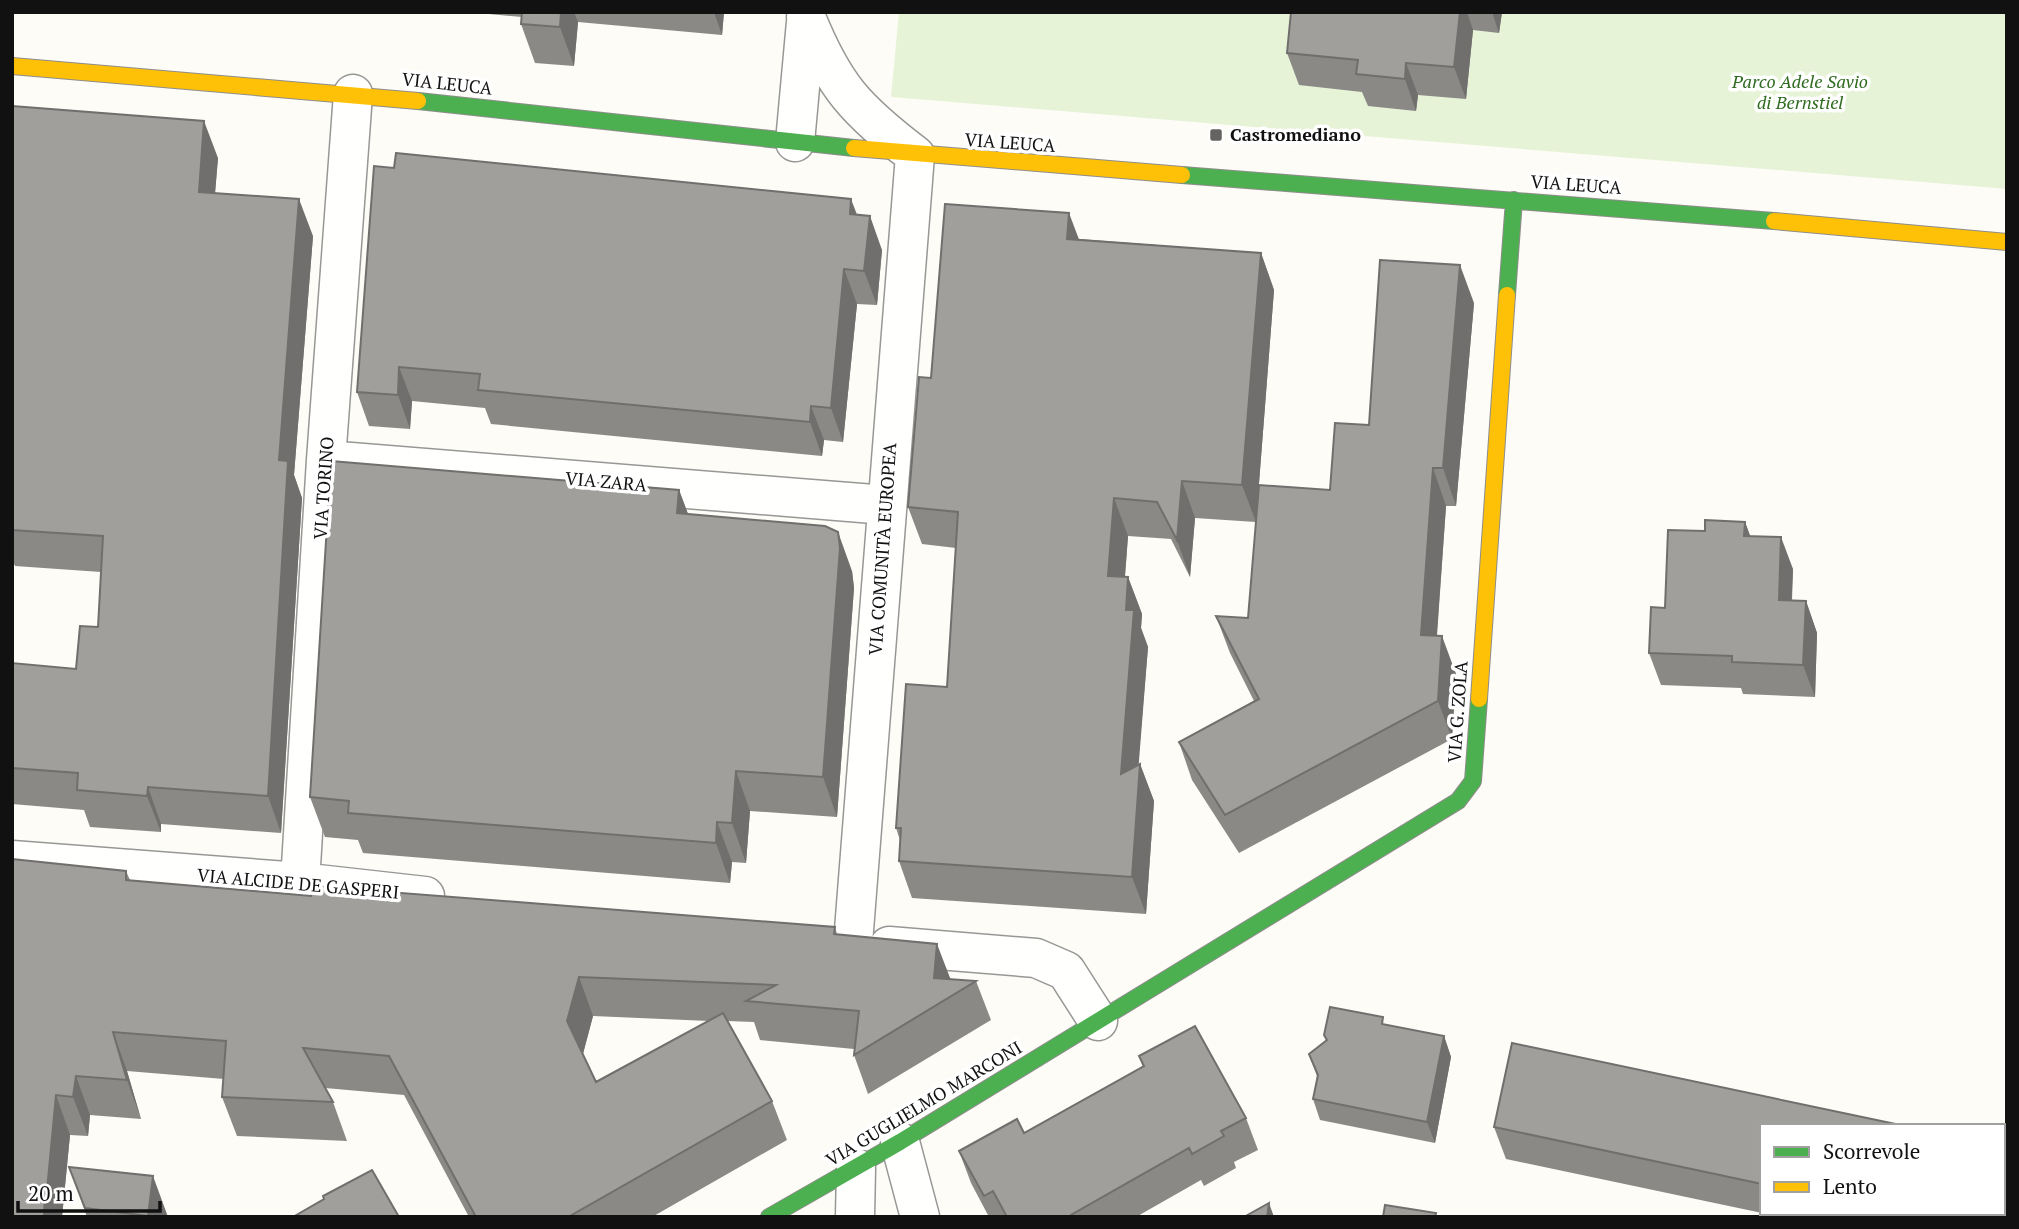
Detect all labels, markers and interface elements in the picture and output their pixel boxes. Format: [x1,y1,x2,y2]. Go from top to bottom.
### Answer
street label: VIA LEUCA [401,66,494,100]
park label: Parco Adele Savio di Bernstiel [1731,69,1868,114]
place label: Castromediano [1230,122,1361,146]
street label: VIA LEUCA [964,127,1057,157]
marker: Castromediano [1208,127,1224,143]
street label: VIA LEUCA [1530,169,1623,199]
street label: VIA TORINO [307,436,339,540]
street label: VIA COMUNITÀ EUROPEA [863,441,901,656]
street label: VIA ZARA [564,465,649,497]
street label: VIA G. ZOLA [1441,659,1473,764]
street label: VIA ALCIDE DE GASPERI [196,862,400,904]
street label: VIA GUGLIELMO MARCONI [821,1035,1026,1171]
legend [1760,1124,2005,1215]
text: Scorrevole [1823,1137,1920,1165]
scale bar [18,1170,159,1214]
text: Lento [1823,1172,1877,1200]
text: 20 m [28,1179,74,1207]

